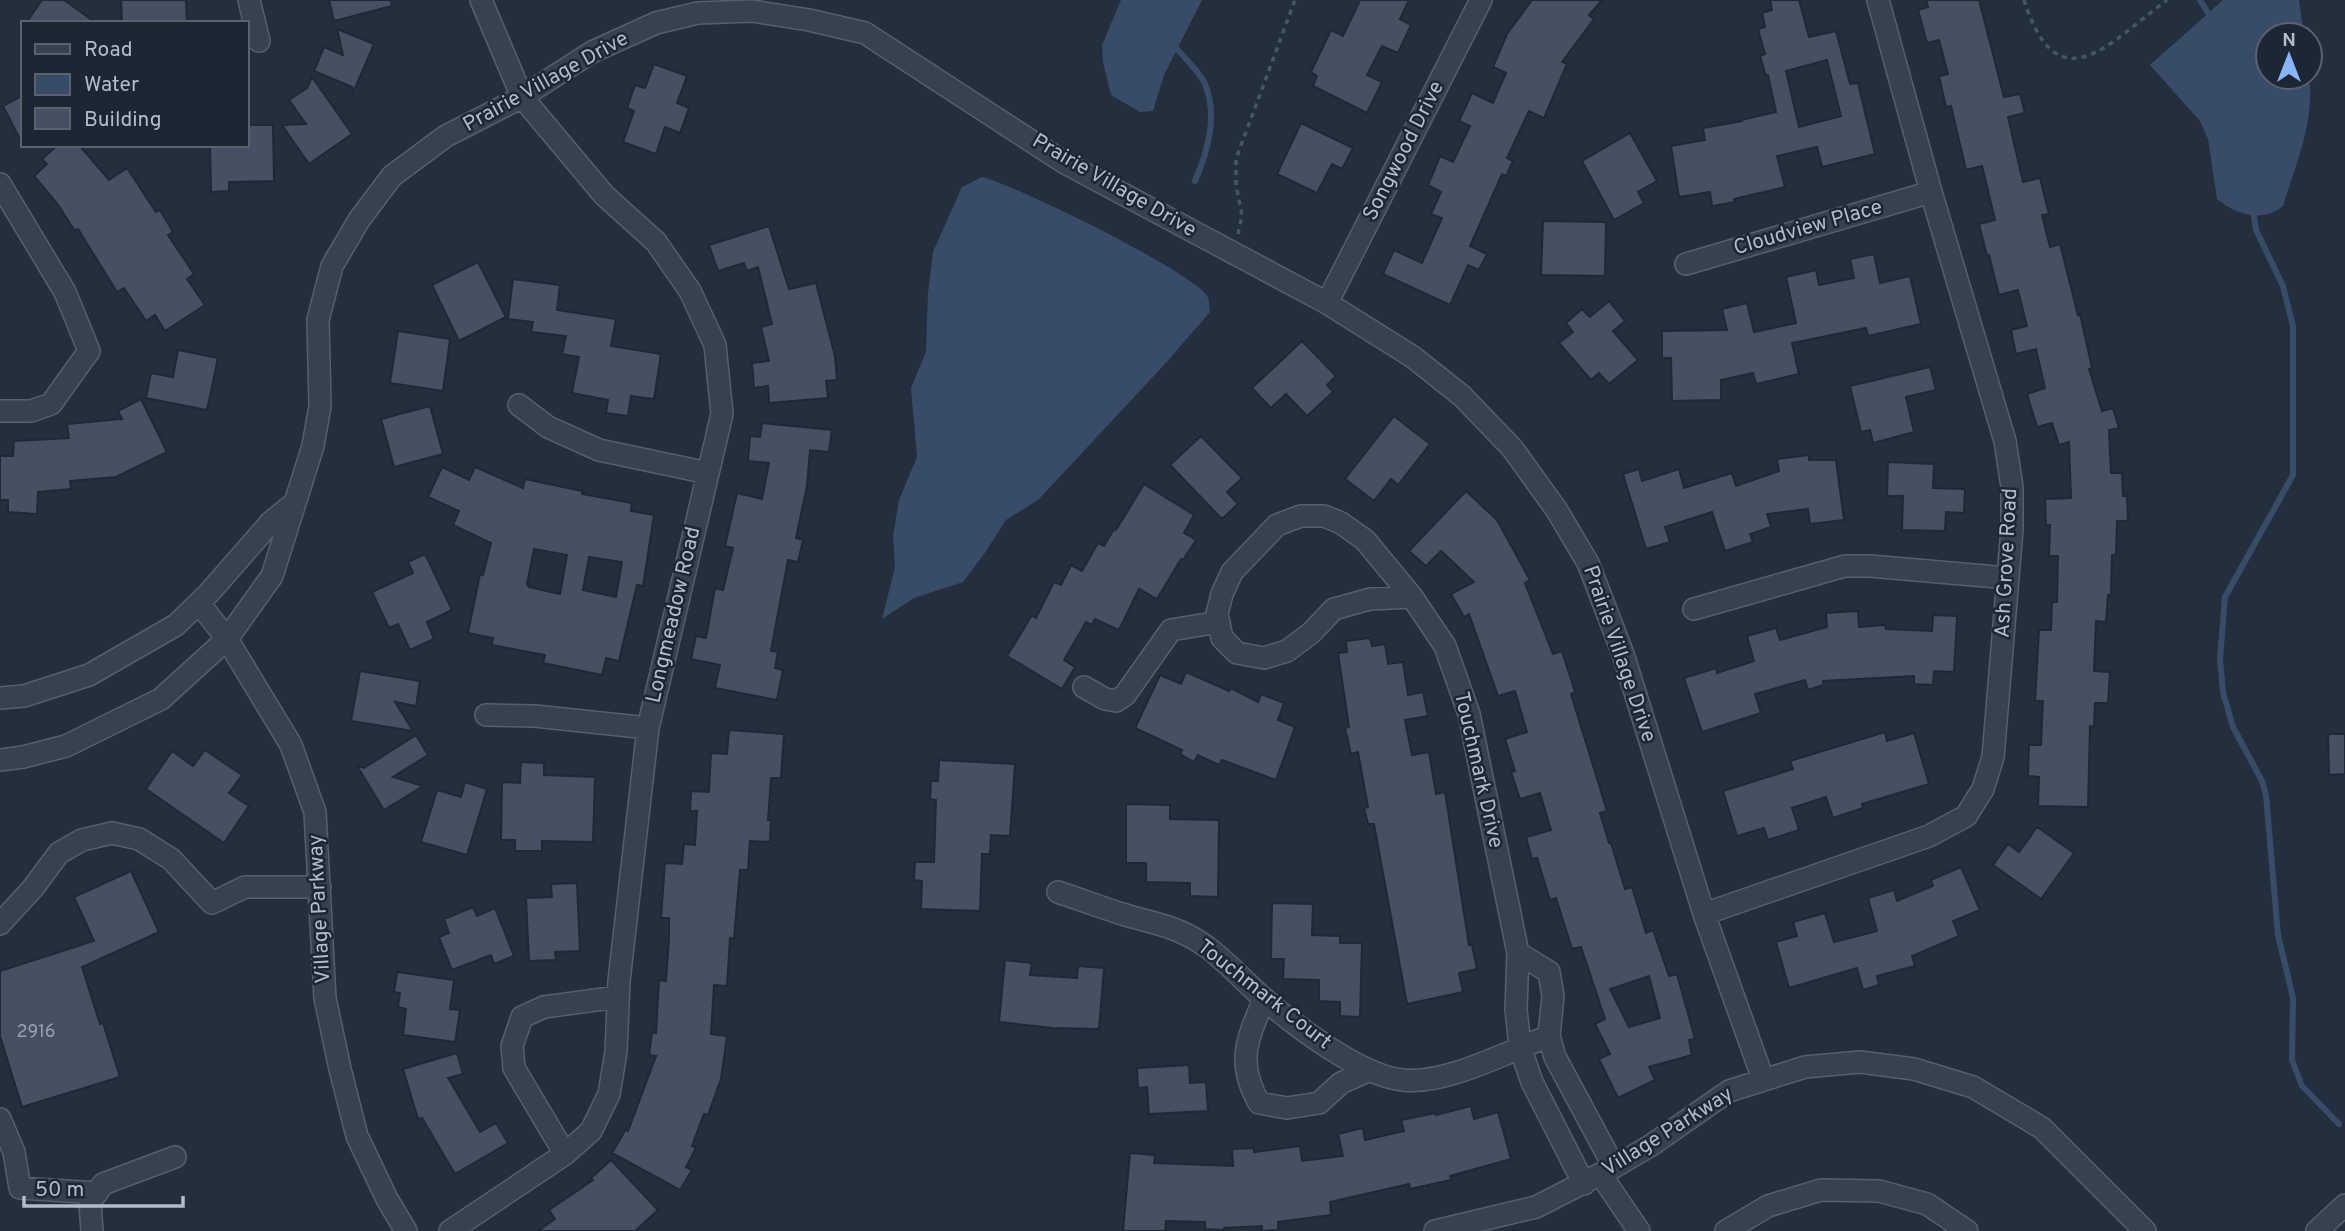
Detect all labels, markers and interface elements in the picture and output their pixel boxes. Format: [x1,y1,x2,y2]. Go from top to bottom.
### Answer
legend [21,21,248,147]
north arrow [2254,21,2324,91]
street label: Prairie Village Drive [458,25,634,139]
text: N [2282,29,2296,53]
text: Road [84,37,133,64]
text: Water [84,72,139,99]
street label: Songwood Drive [1357,77,1451,225]
text: Building [84,107,162,134]
street label: Prairie Village Drive [1027,128,1201,244]
street label: Cloudview Place [1730,194,1886,262]
street label: Ash Grove Road [1990,487,2024,639]
street label: Longmeadow Road [641,524,707,706]
street label: Prairie Village Drive [1576,562,1662,746]
street label: Touchmark Drive [1447,689,1509,851]
street label: Village Parkway [303,834,337,984]
street label: Touchmark Court [1191,934,1337,1056]
house number: 2916 [16,1021,56,1044]
street label: Village Parkway [1598,1081,1738,1183]
scale bar [24,1164,184,1208]
text: 50 m [35,1177,84,1204]

